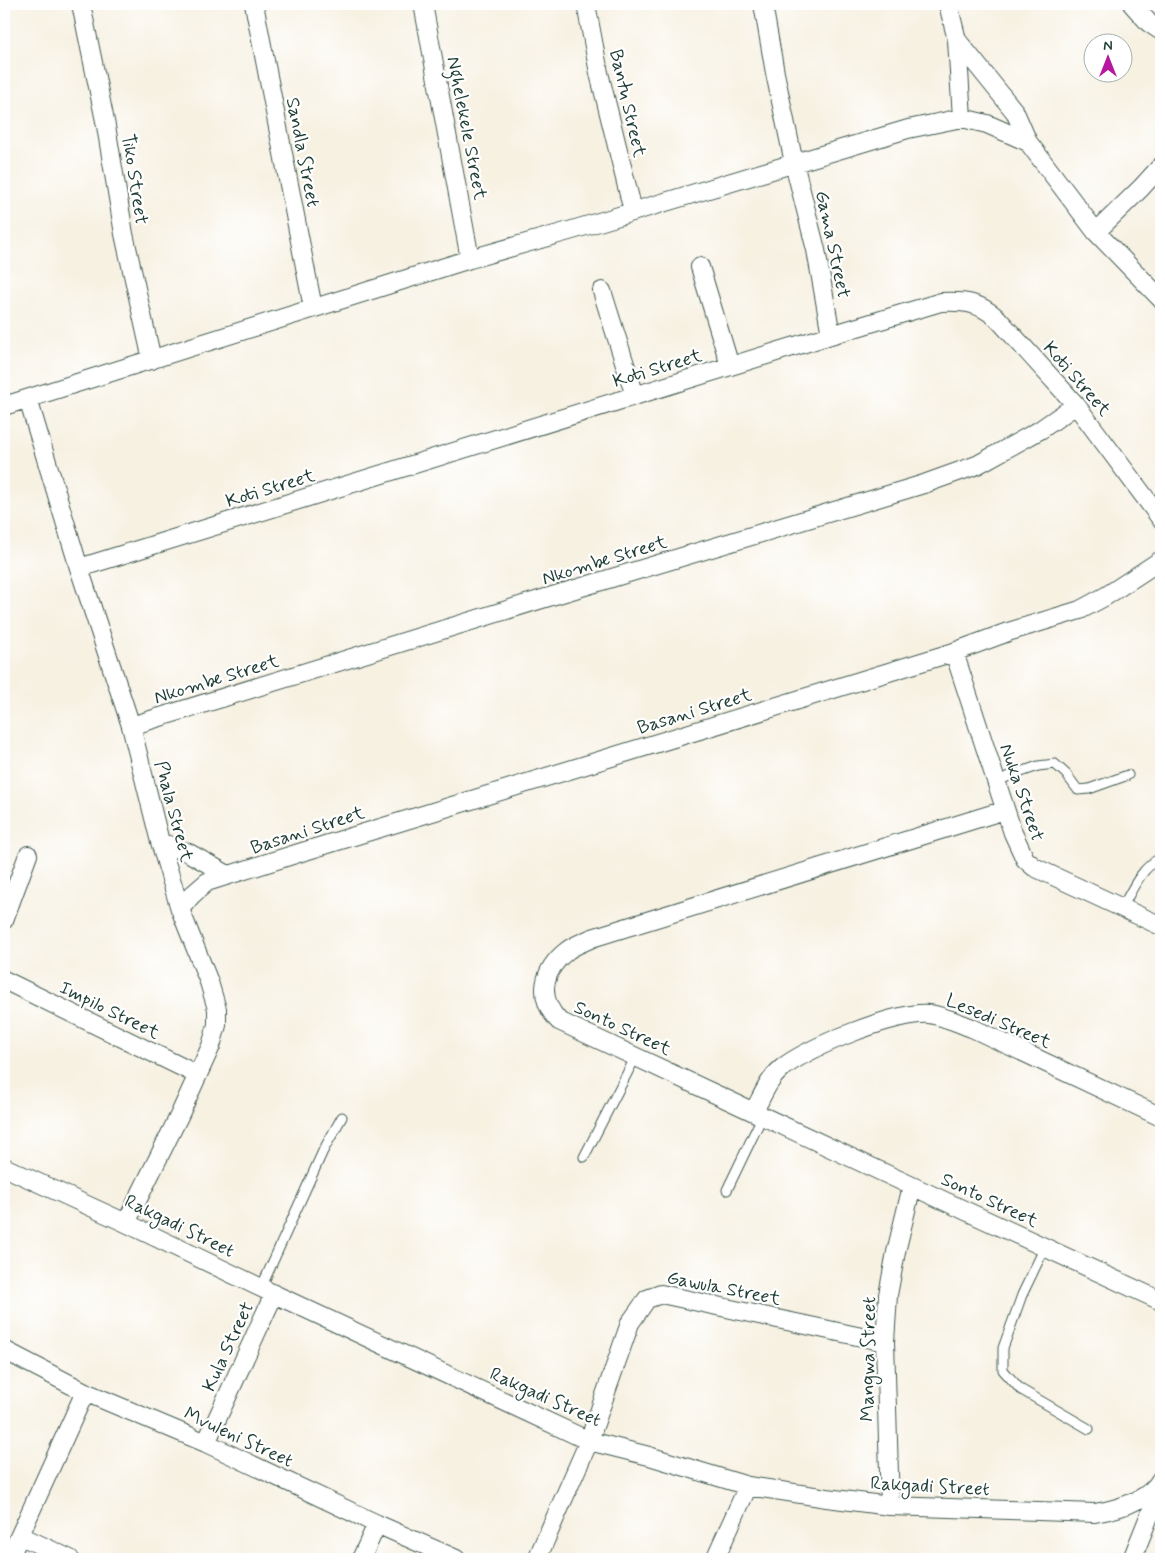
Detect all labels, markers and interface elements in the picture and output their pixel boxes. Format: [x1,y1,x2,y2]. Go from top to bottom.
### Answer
north arrow [1082,32,1132,82]
text: N [1103,37,1113,55]
street label: Bantu Street [603,47,652,160]
street label: Nghelekele Street [437,54,493,203]
street label: Sandla Street [280,95,325,209]
street label: Tiko Street [115,132,154,226]
street label: Gama Street [809,188,856,300]
street label: Koti Street [1037,336,1116,422]
street label: Koti Street [610,343,705,394]
street label: Koti Street [223,463,318,514]
street label: Nkombe Street [539,530,670,591]
street label: Nkombe Street [151,649,282,710]
street label: Basani Street [634,682,755,741]
street label: Nuka Street [993,740,1050,845]
street label: Phala Street [148,758,199,865]
street label: Basani Street [247,800,368,861]
street label: Impilo Street [55,975,164,1045]
street label: Lesedi Street [942,988,1055,1055]
street label: Sonto Street [570,995,675,1062]
street label: Sonto Street [937,1167,1042,1234]
street label: Rakgadi Street [119,1189,239,1266]
street label: Gawula Street [665,1265,783,1312]
street label: Mangwa Street [855,1296,884,1422]
street label: Kula Street [197,1298,260,1396]
street label: Rakgadi Street [485,1362,605,1435]
street label: Mvuleni Street [180,1401,297,1474]
street label: Rakgadi Street [869,1471,990,1504]

